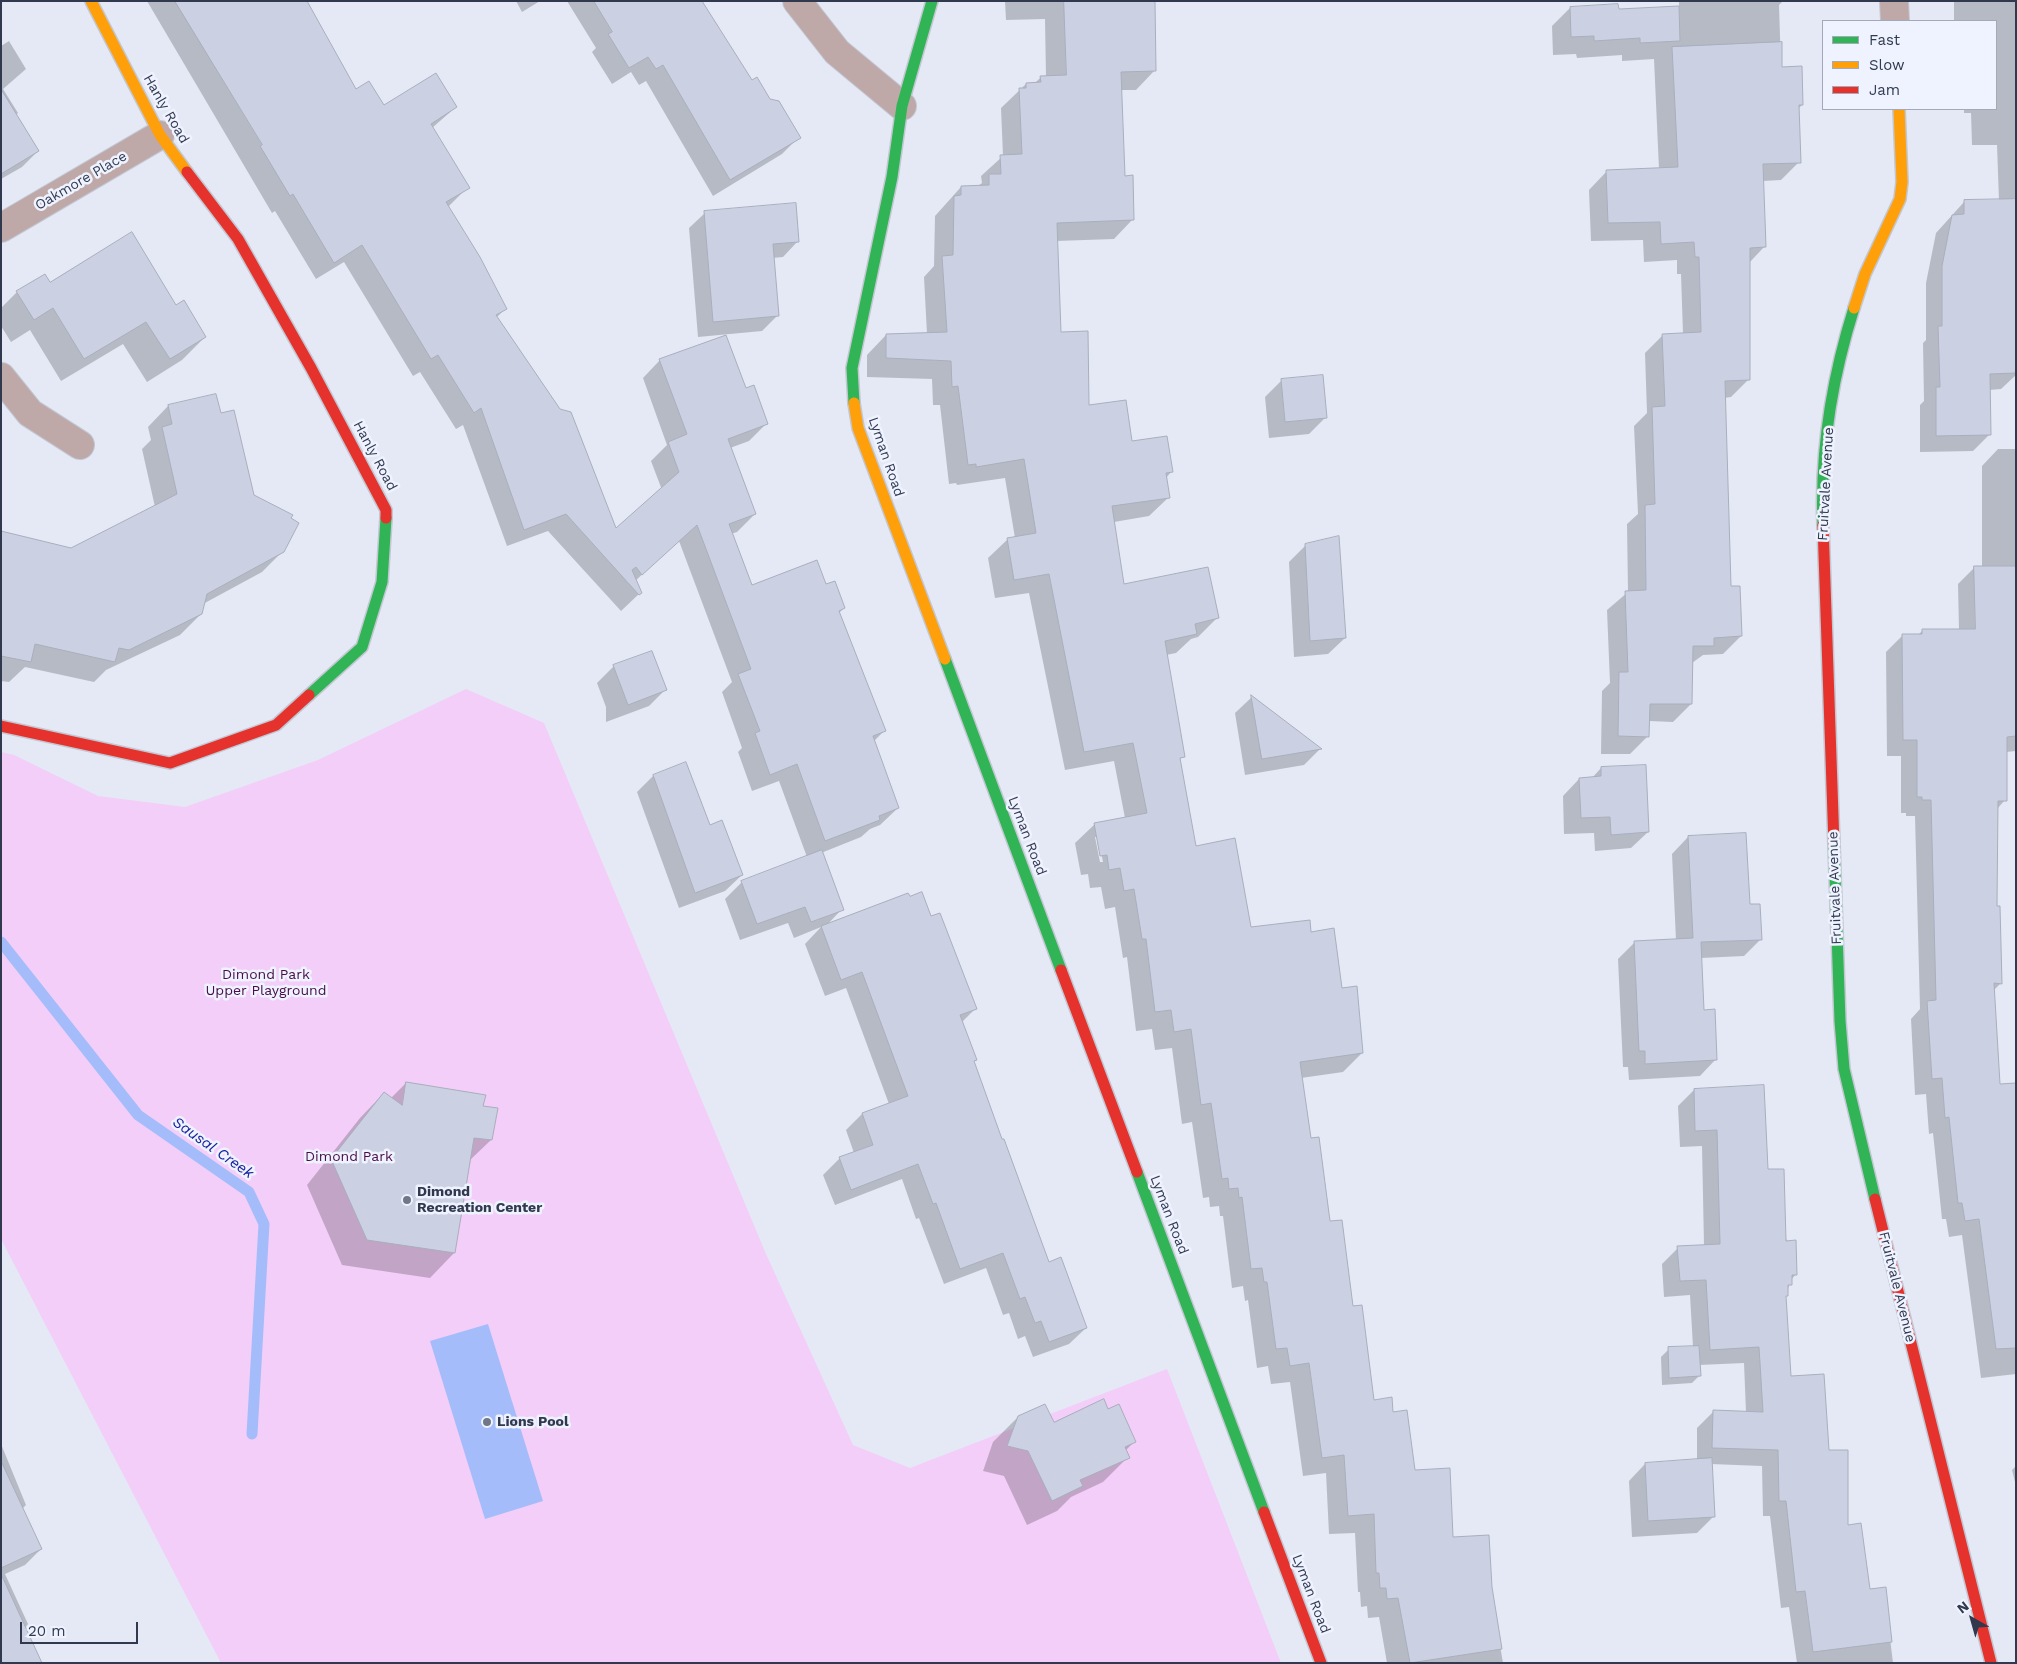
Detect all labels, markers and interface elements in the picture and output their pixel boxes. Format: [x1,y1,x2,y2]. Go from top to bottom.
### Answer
legend [1822,20,1997,110]
text: Fast [1869,31,1900,49]
text: Slow [1869,56,1905,74]
street label: Hanly Road [140,72,192,146]
text: Jam [1869,81,1900,99]
street label: Oakmore Place [32,148,130,214]
street label: Lyman Road [865,415,907,499]
street label: Hanly Road [350,418,400,494]
street label: Fruitvale Avenue [1815,427,1837,541]
street label: Lyman Road [1004,794,1050,878]
street label: Fruitvale Avenue [1825,831,1845,945]
park label: Dimond Park Upper Playground [206,967,326,1000]
water label: Sausal Creek [169,1113,257,1183]
park label: Dimond Park [305,1149,393,1165]
street label: Lyman Road [1146,1173,1192,1257]
place label: Dimond Recreation Center [417,1184,542,1216]
marker: Dimond Recreation Center [401,1194,413,1206]
street label: Fruitvale Avenue [1875,1230,1919,1344]
place label: Lions Pool [497,1414,569,1430]
marker: Lions Pool [481,1416,493,1428]
street label: Lyman Road [1288,1552,1334,1636]
north arrow [1947,1594,1997,1644]
text: N [1954,1598,1972,1617]
scale bar [22,1612,140,1644]
text: 20 m [28,1622,66,1640]

